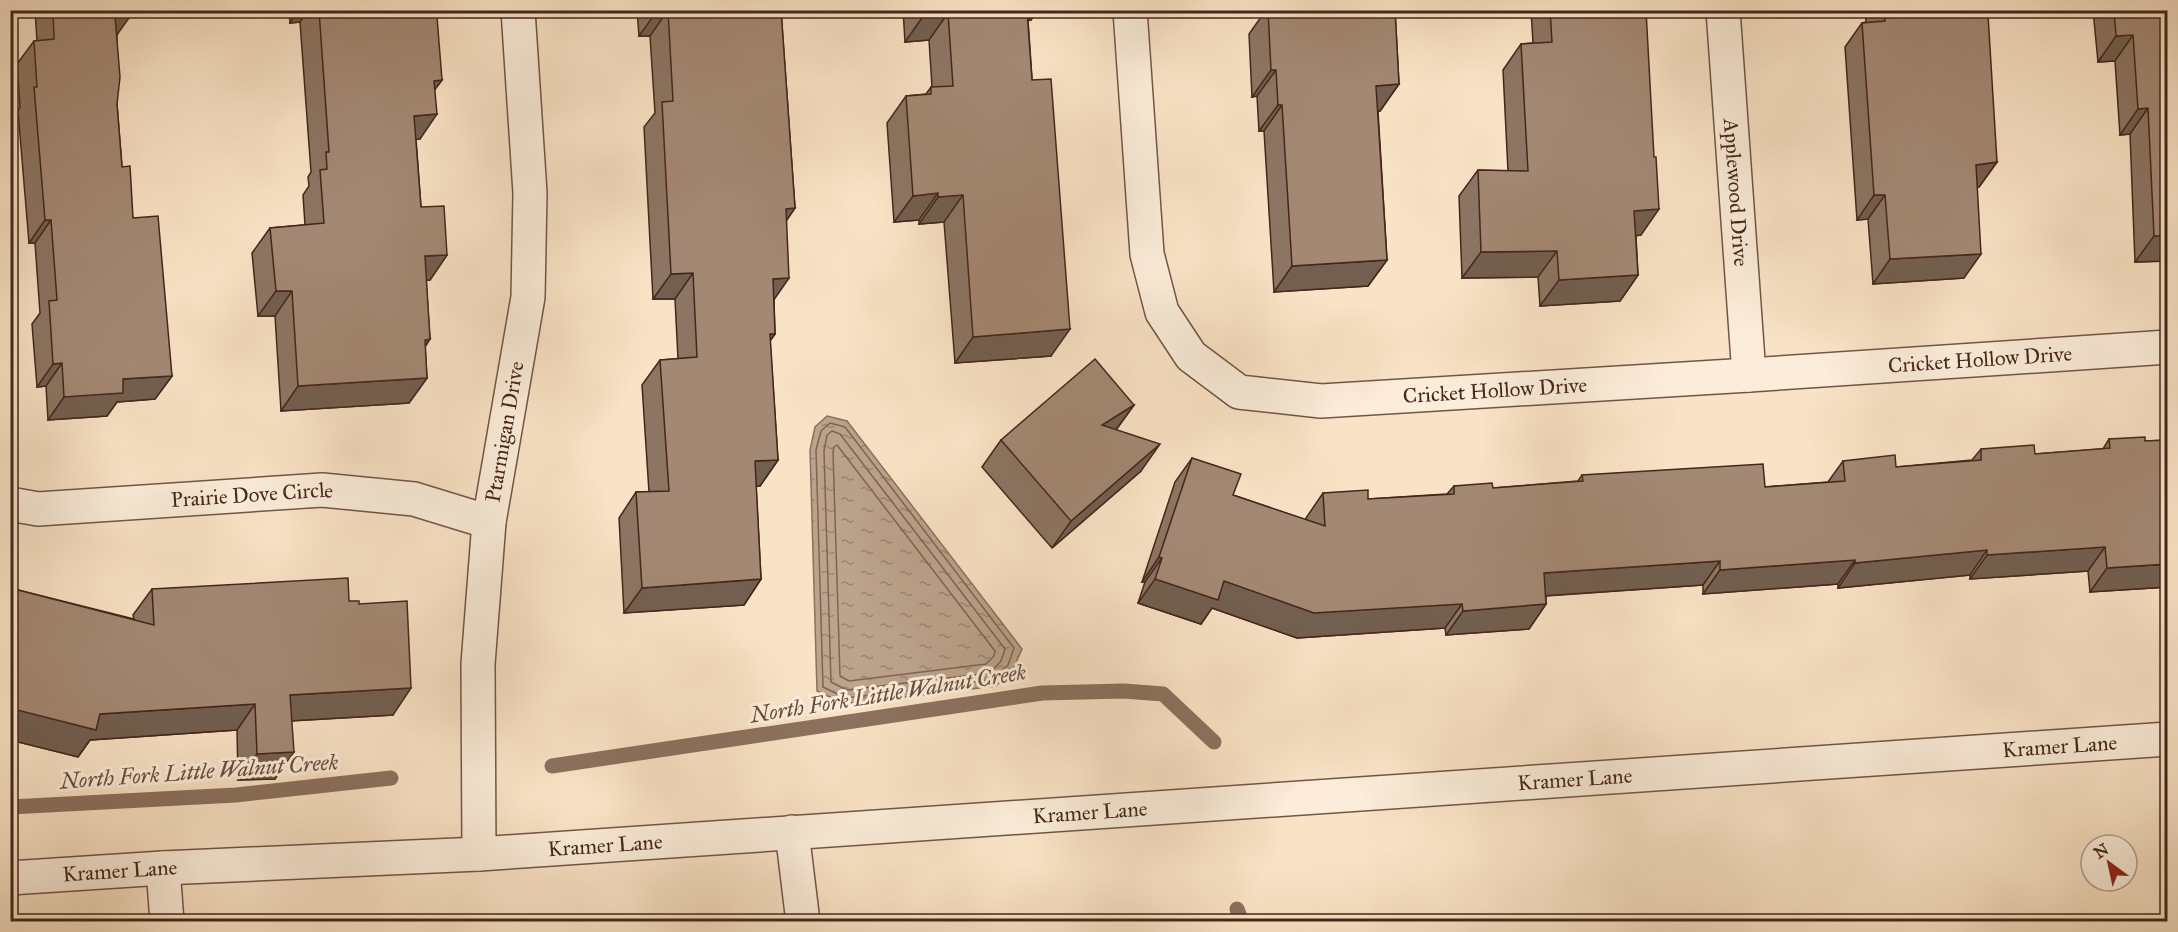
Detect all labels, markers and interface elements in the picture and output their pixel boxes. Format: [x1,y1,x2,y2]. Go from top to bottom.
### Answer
street label: Applewood Drive [1718,117,1754,268]
street label: Cricket Hollow Drive [1887,340,2073,379]
street label: Ptarmigan Drive [480,359,530,504]
street label: Cricket Hollow Drive [1402,372,1588,409]
street label: Prairie Dove Circle [170,477,335,513]
water label: North Fork Little Walnut Creek [746,658,1028,729]
street label: Kramer Lane [2001,729,2118,763]
water label: North Fork Little Walnut Creek [57,748,339,795]
street label: Kramer Lane [1517,762,1633,796]
street label: Kramer Lane [1032,796,1148,829]
street label: Kramer Lane [547,829,664,862]
north arrow [2079,833,2139,893]
text: N [2090,839,2112,863]
street label: Kramer Lane [62,854,178,888]

